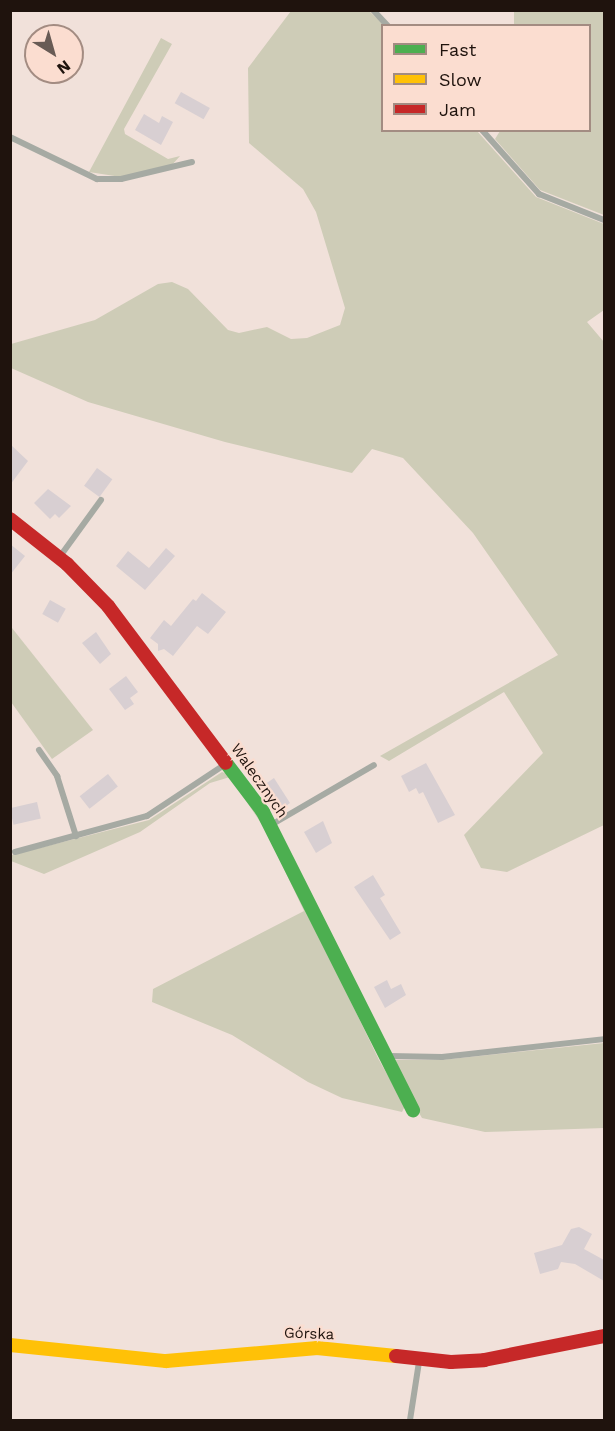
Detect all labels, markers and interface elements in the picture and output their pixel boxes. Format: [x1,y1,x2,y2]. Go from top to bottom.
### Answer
north arrow [24,24,84,84]
legend [381,24,591,132]
text: Fast [439,39,476,60]
text: N [53,56,74,78]
text: Slow [439,69,482,90]
text: Jam [439,99,476,120]
street label: Walecznych [227,740,291,822]
street label: Górska [283,1324,335,1344]

